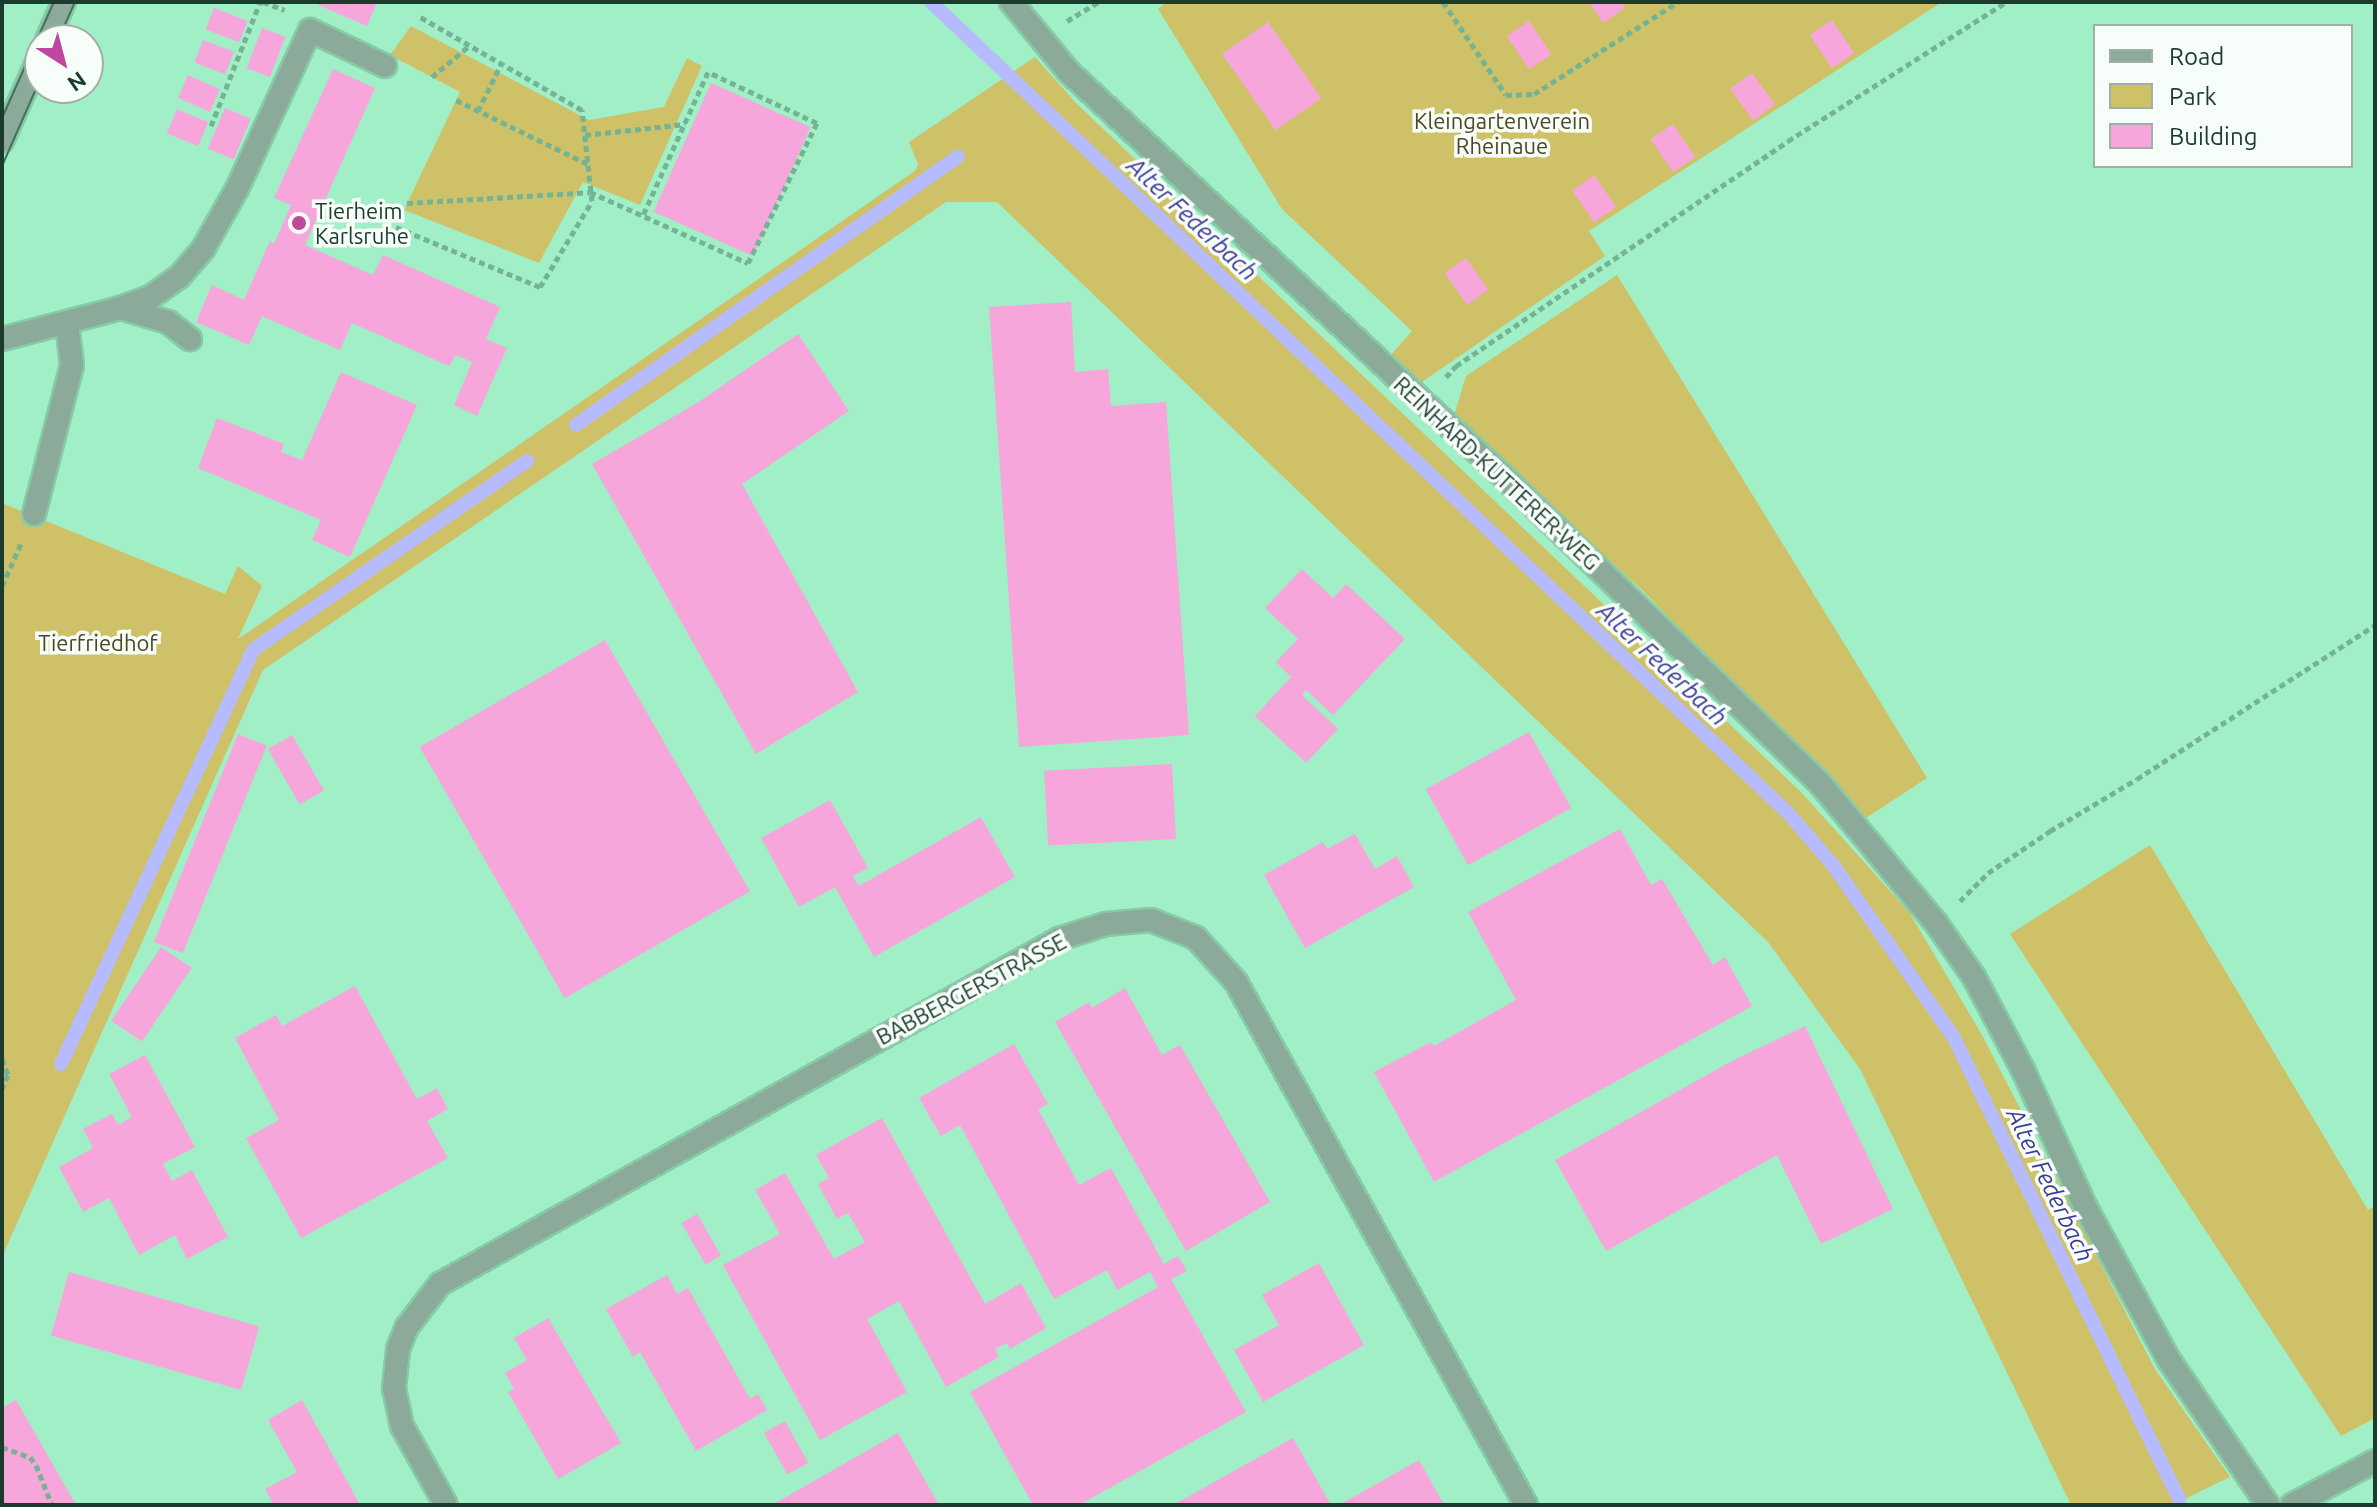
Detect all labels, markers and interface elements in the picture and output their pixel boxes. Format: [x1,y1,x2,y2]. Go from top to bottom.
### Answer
north arrow [24,24,104,104]
legend [2093,24,2353,168]
text: Road [2169,43,2224,70]
text: N [63,67,91,97]
text: Park [2169,83,2217,110]
park label: Kleingartenverein Rheinaue [1414,107,1590,158]
text: Building [2169,123,2257,150]
water label: Alter Federbach [1121,151,1263,287]
place label: Tierheim Karlsruhe [315,197,409,248]
marker: Tierheim Karlsruhe [290,214,308,232]
street label: REINHARD-KUTTERER-WEG [1389,371,1605,575]
water label: Alter Federbach [1591,596,1733,732]
park label: Tierfriedhof [38,630,158,656]
street label: BABBERGERSTRASSE [872,928,1070,1050]
water label: Alter Federbach [2000,1103,2100,1267]

